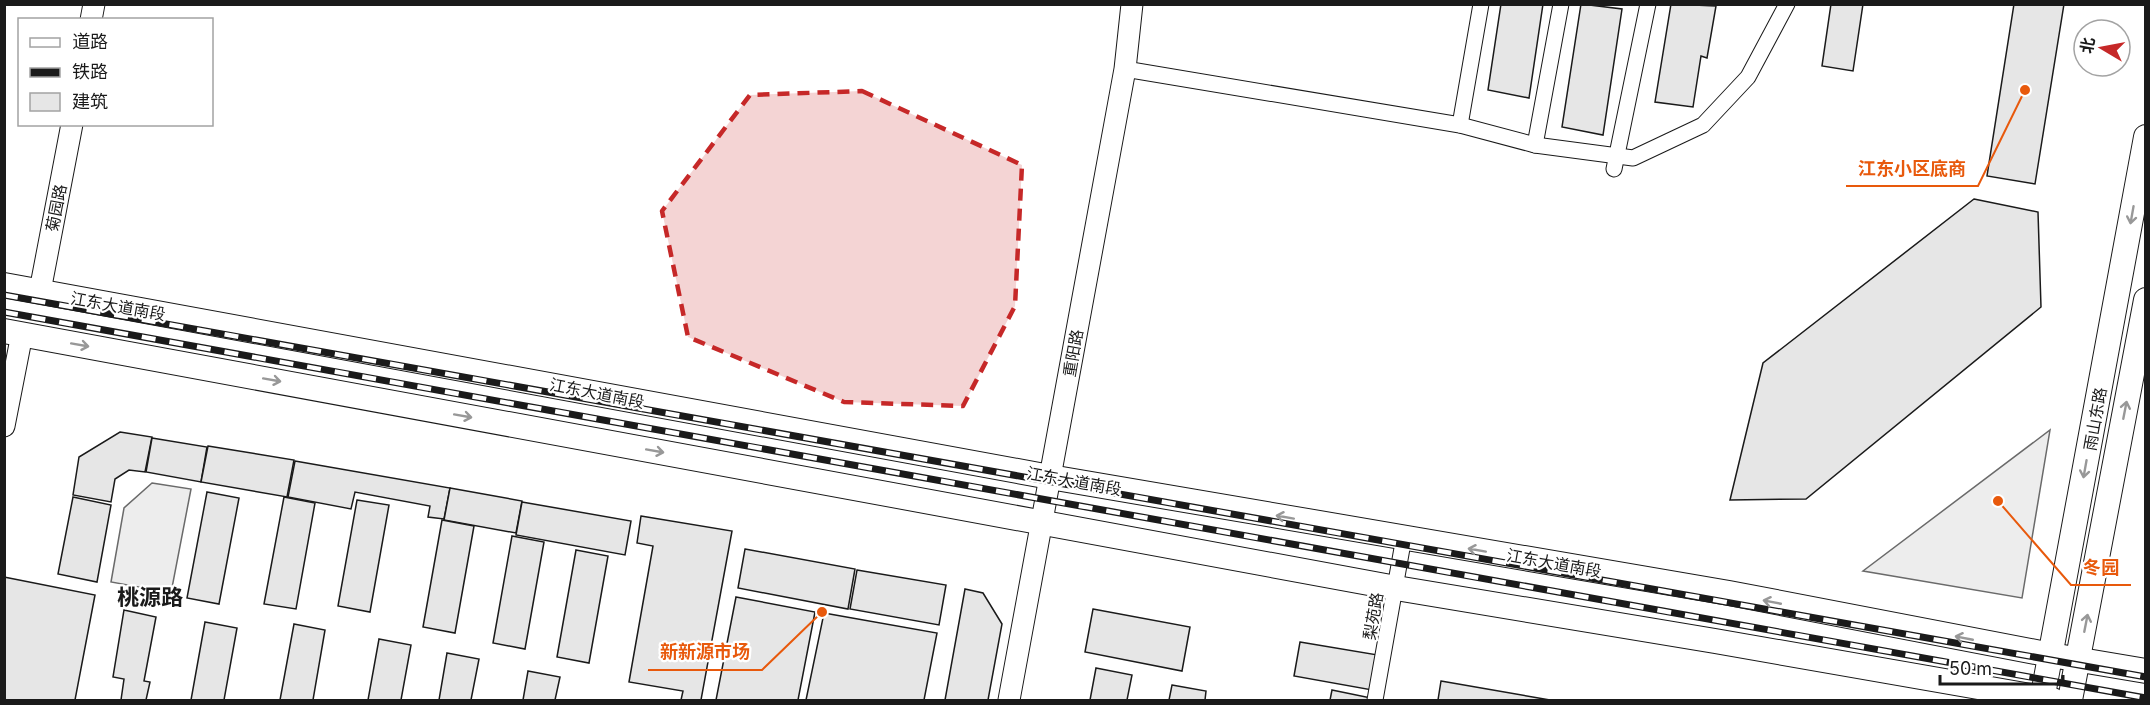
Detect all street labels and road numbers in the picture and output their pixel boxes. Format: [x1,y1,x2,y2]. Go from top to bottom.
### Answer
street label: 菊园路 [42,183,70,233]
street label: 江东大道南段 [69,288,167,324]
street label: 重阳路 [1059,328,1087,378]
street label: 江东大道南段 [548,374,646,412]
street label: 雨山东路 [2080,386,2110,452]
street label: 江东大道南段 [1025,463,1123,499]
street label: 江东大道南段 [1505,545,1603,581]
street label: 梨苑路 [1359,591,1387,641]

